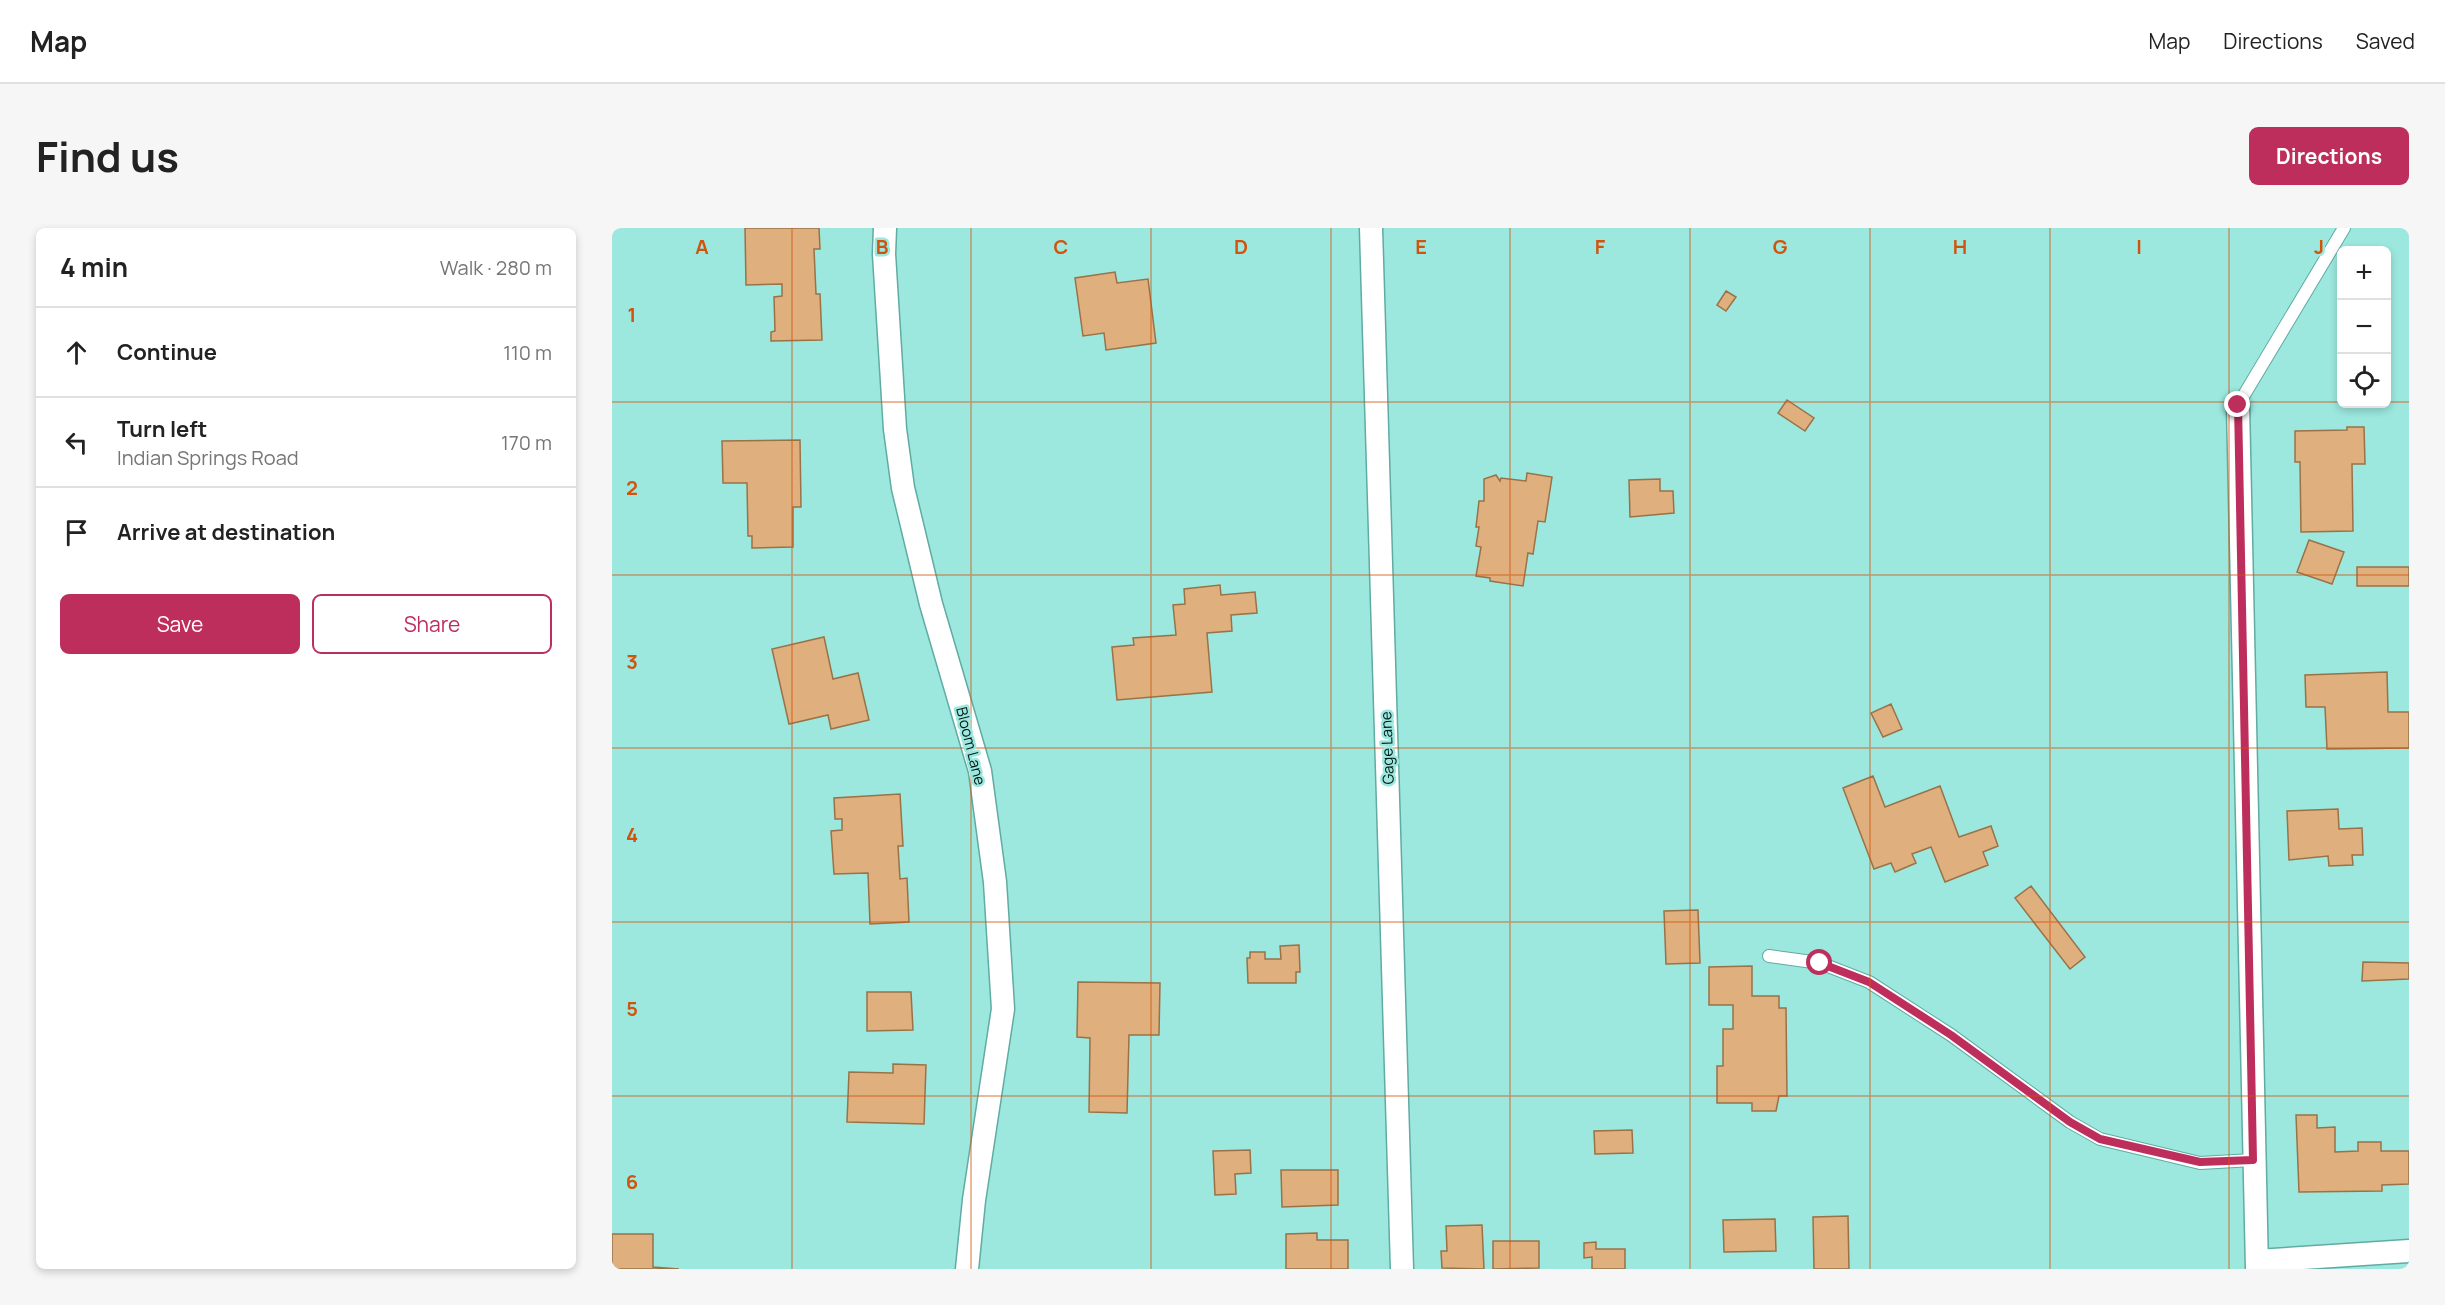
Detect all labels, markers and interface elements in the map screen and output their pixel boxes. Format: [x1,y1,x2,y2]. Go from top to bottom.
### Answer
text: Map [30,22,87,60]
text: Map [2149,27,2190,55]
text: Directions [2223,27,2323,55]
text: Saved [2356,27,2415,55]
text: Find us [36,127,179,185]
button: Directions [2249,127,2409,185]
text: A [695,233,709,260]
text: B [876,233,889,260]
text: C [1054,233,1068,260]
text: D [1234,233,1248,260]
text: E [1415,233,1427,260]
text: F [1595,233,1606,260]
text: G [1773,233,1788,260]
text: H [1953,233,1967,260]
text: I [2136,233,2142,260]
text: J [2314,233,2324,260]
map controls [2337,246,2391,408]
button: + [2337,246,2391,300]
text: 4 min [60,249,128,285]
text: Walk · 280 m [440,254,552,281]
button: − [2337,300,2391,354]
text: 1 [628,301,636,328]
icon: ahead [60,336,93,369]
text: Continue [117,337,217,367]
text: 110 m [503,339,552,366]
button: locate [2337,354,2391,408]
route end [2224,391,2250,417]
text: Turn left [117,414,207,444]
icon: left [60,426,93,459]
text: 170 m [501,429,552,456]
text: Indian Springs Road [117,444,299,471]
text: 2 [626,474,638,501]
icon: arrive [60,516,93,549]
text: Arrive at destination [117,517,335,547]
button: Save [60,594,300,654]
button: Share [312,594,552,654]
text: 3 [626,648,638,675]
street label: Bloom Lane [951,705,991,787]
street label: Gage Lane [1375,711,1399,785]
text: 4 [626,821,638,848]
route start [1806,949,1832,975]
text: 5 [626,995,638,1022]
text: 6 [626,1168,638,1195]

